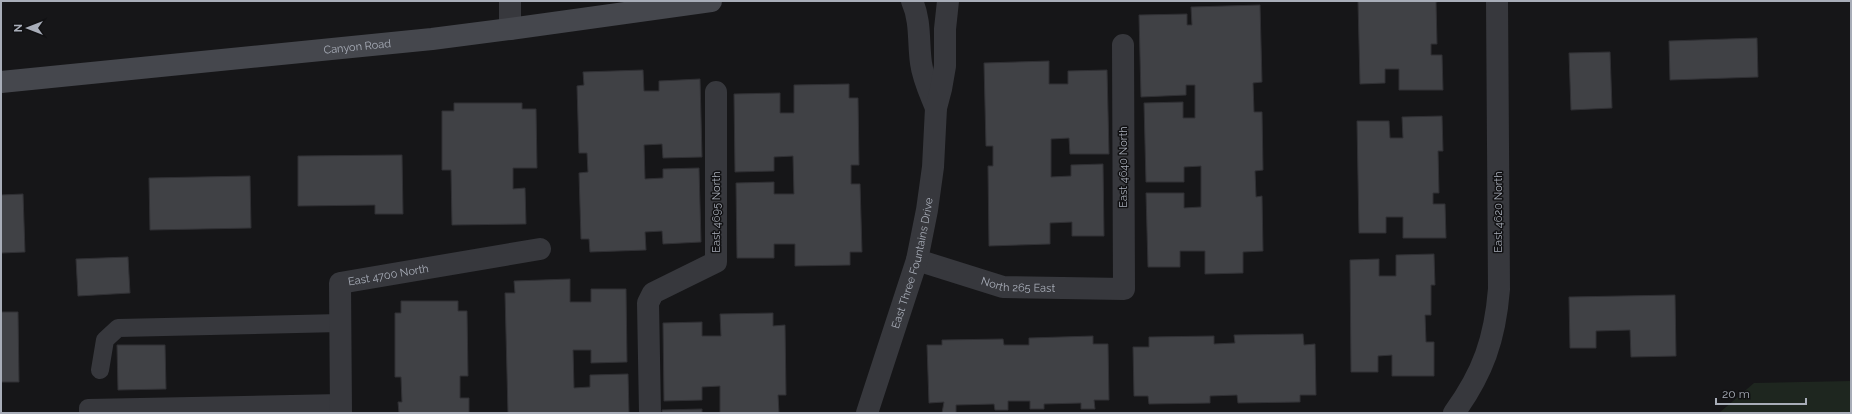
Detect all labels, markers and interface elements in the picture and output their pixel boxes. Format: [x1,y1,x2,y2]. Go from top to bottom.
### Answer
north arrow [8,8,48,48]
text: N [12,24,25,32]
street label: Canyon Road [323,37,392,56]
street label: East 4640 North [1117,126,1130,208]
street label: East 4695 North [710,171,723,253]
street label: East 4620 North [1492,171,1505,253]
street label: East Three Fountains Drive [889,196,935,330]
street label: East 4700 North [347,262,430,288]
street label: North 265 East [980,274,1056,294]
scale bar [1716,380,1806,406]
text: 20 m [1722,387,1750,401]

